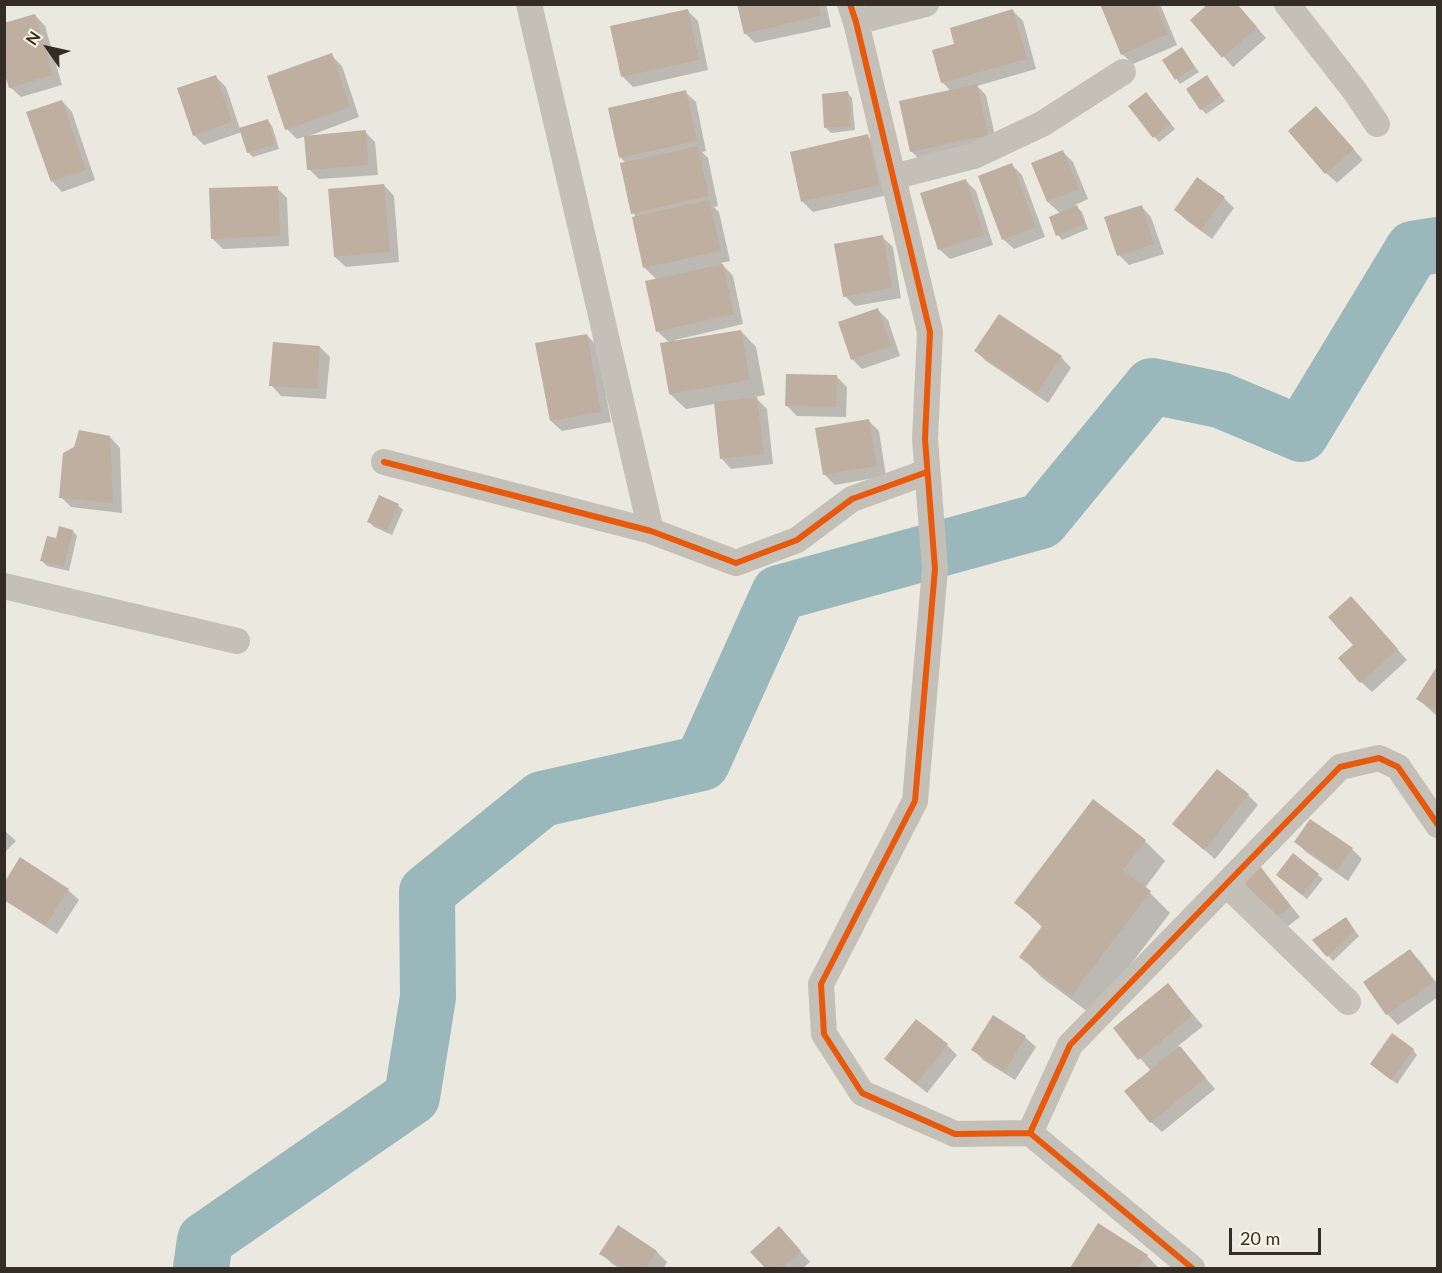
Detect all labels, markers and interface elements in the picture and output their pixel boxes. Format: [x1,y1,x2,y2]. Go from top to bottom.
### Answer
north arrow [18,18,78,78]
text: N [21,27,44,48]
scale bar [1232,1216,1324,1254]
text: 20 m [1240,1227,1280,1249]

